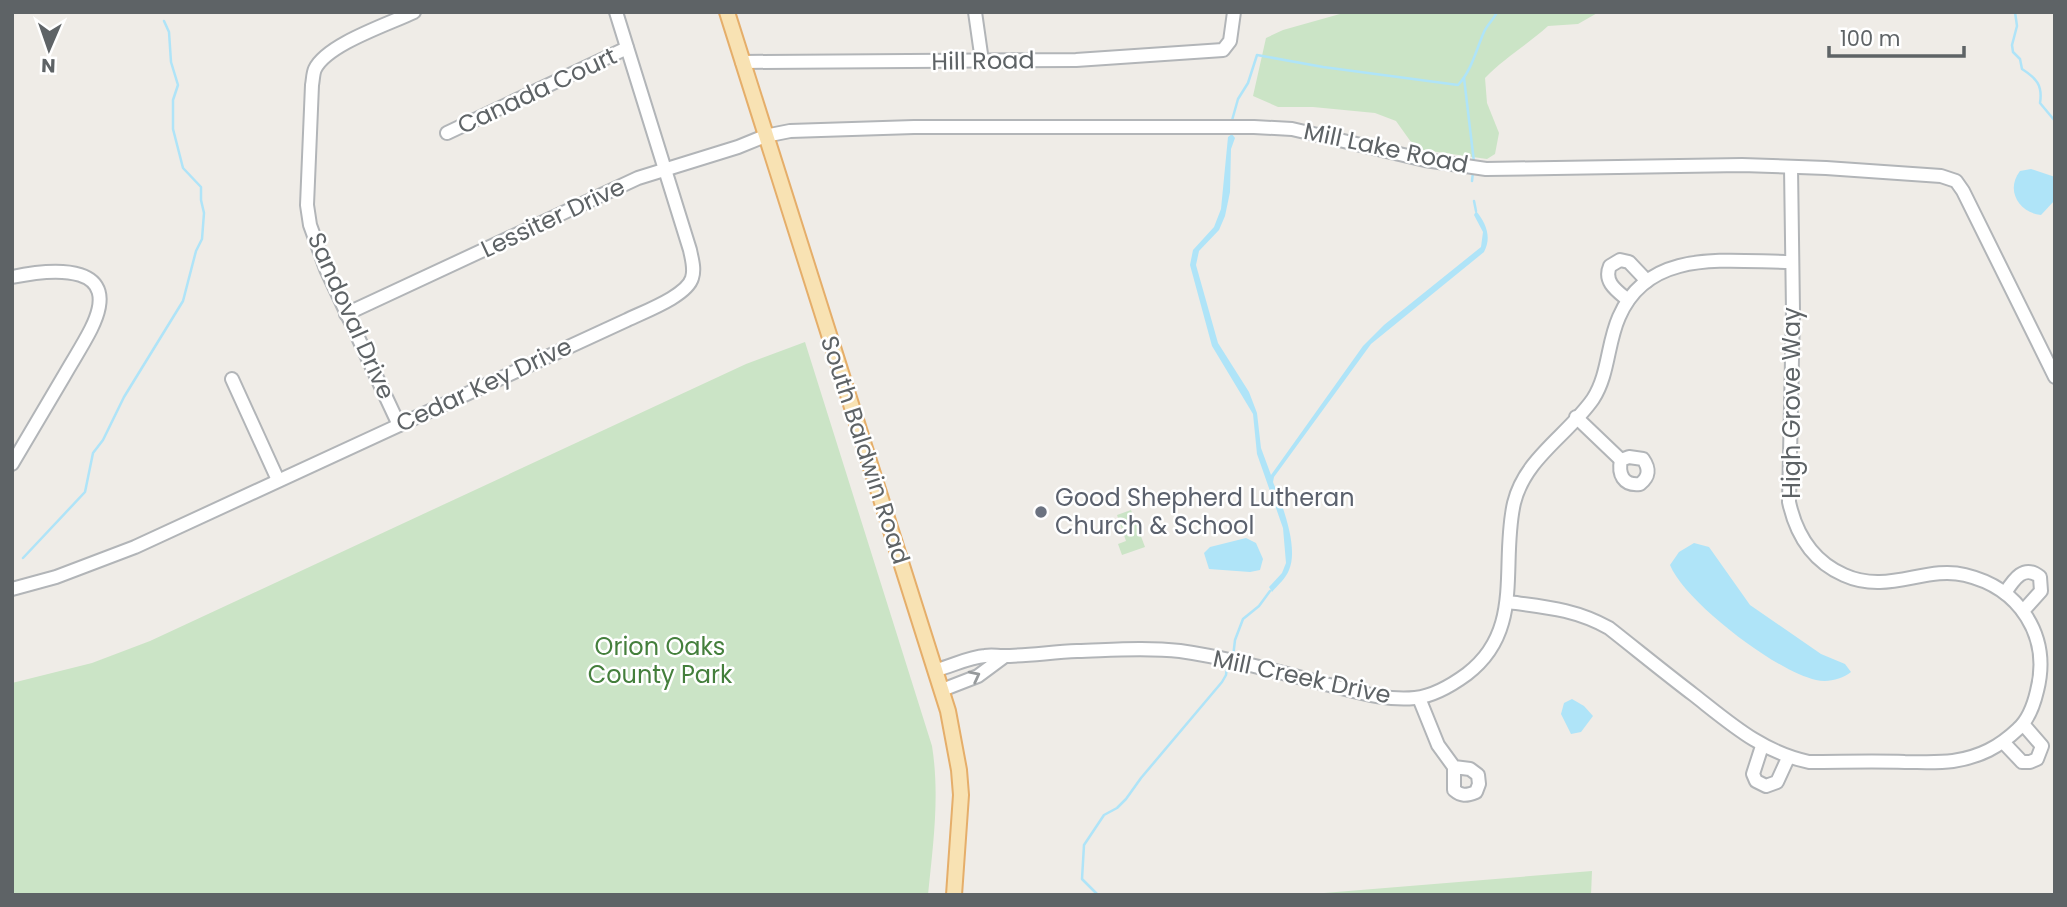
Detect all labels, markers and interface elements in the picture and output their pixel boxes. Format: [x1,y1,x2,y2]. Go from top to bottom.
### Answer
north arrow [14,14,84,84]
scale bar [1829,14,1964,58]
text: 100 m [1840,24,1900,53]
street label: Canada Court [452,39,622,142]
street label: Hill Road [931,43,1035,78]
text: N [41,52,56,79]
street label: Mill Lake Road [1301,114,1471,181]
street label: Lessiter Drive [475,170,630,265]
street label: Sandoval Drive [300,227,403,404]
street label: High Grove Way [1775,307,1808,499]
street label: Cedar Key Drive [390,329,577,440]
street label: South Baldwin Road [813,332,918,568]
place label: Good Shepherd Lutheran Church & School [1055,481,1355,542]
marker: Good Shepherd Lutheran Church & School [1033,504,1049,520]
park label: Orion Oaks County Park [588,630,733,691]
street label: Mill Creek Drive [1210,642,1394,711]
one-way arrow [968,670,980,684]

